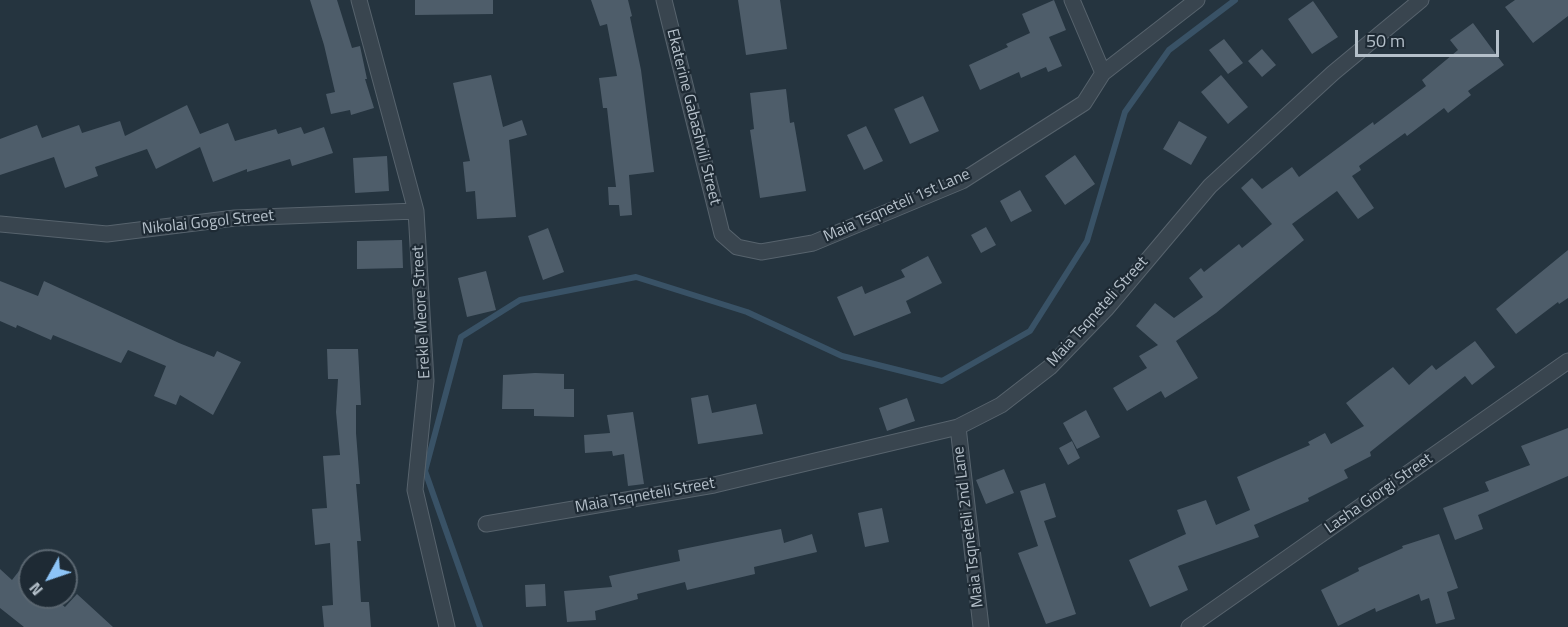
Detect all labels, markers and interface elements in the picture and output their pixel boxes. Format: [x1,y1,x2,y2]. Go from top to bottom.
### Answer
scale bar [1358,18,1502,56]
street label: Ekaterine Gabashvili Street [662,27,724,207]
text: 50 m [1366,27,1405,54]
street label: Maia Tsqneteli 1st Lane [821,165,973,247]
street label: Nikolai Gogol Street [141,207,275,239]
street label: Erekle Meore Street [409,245,435,379]
street label: Maia Tsqneteli Street [1043,253,1153,371]
street label: Maia Tsqneteli 2nd Lane [950,445,988,609]
street label: Lasha Giorgi Street [1321,450,1437,538]
street label: Maia Tsqneteli Street [574,474,716,518]
north arrow [18,549,78,609]
text: N [23,577,49,601]

